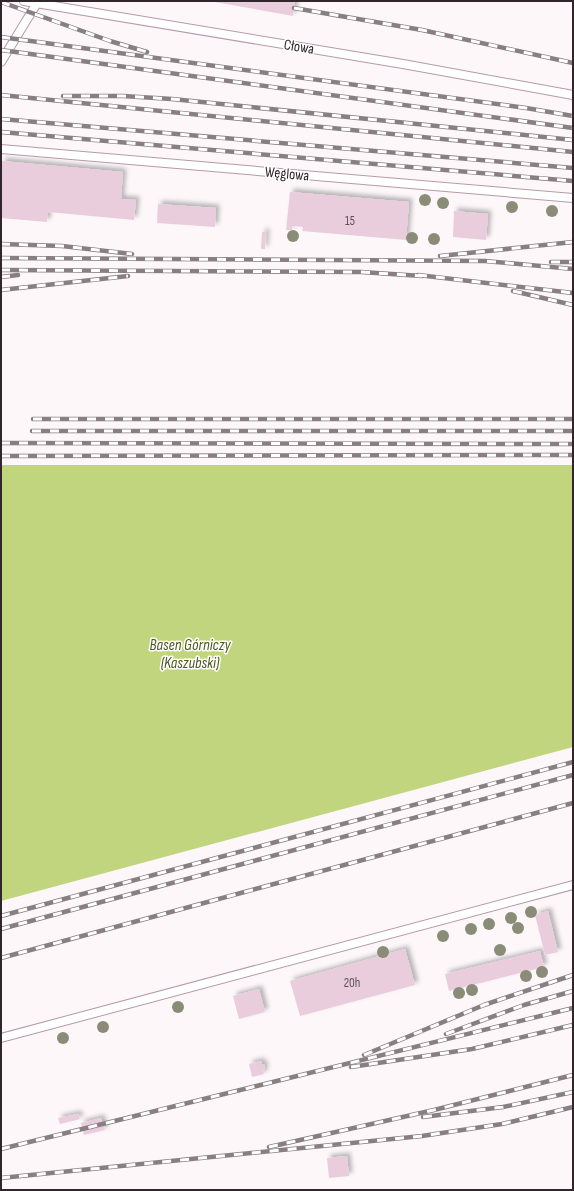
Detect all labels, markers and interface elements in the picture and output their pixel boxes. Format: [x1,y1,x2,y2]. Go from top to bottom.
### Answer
street label: Cłowa [283,35,316,59]
street label: Węglowa [264,163,310,185]
house number: 15 [345,213,355,229]
water label: Basen Górniczy (Kaszubski) [150,636,231,673]
house number: 20h [344,975,360,991]

